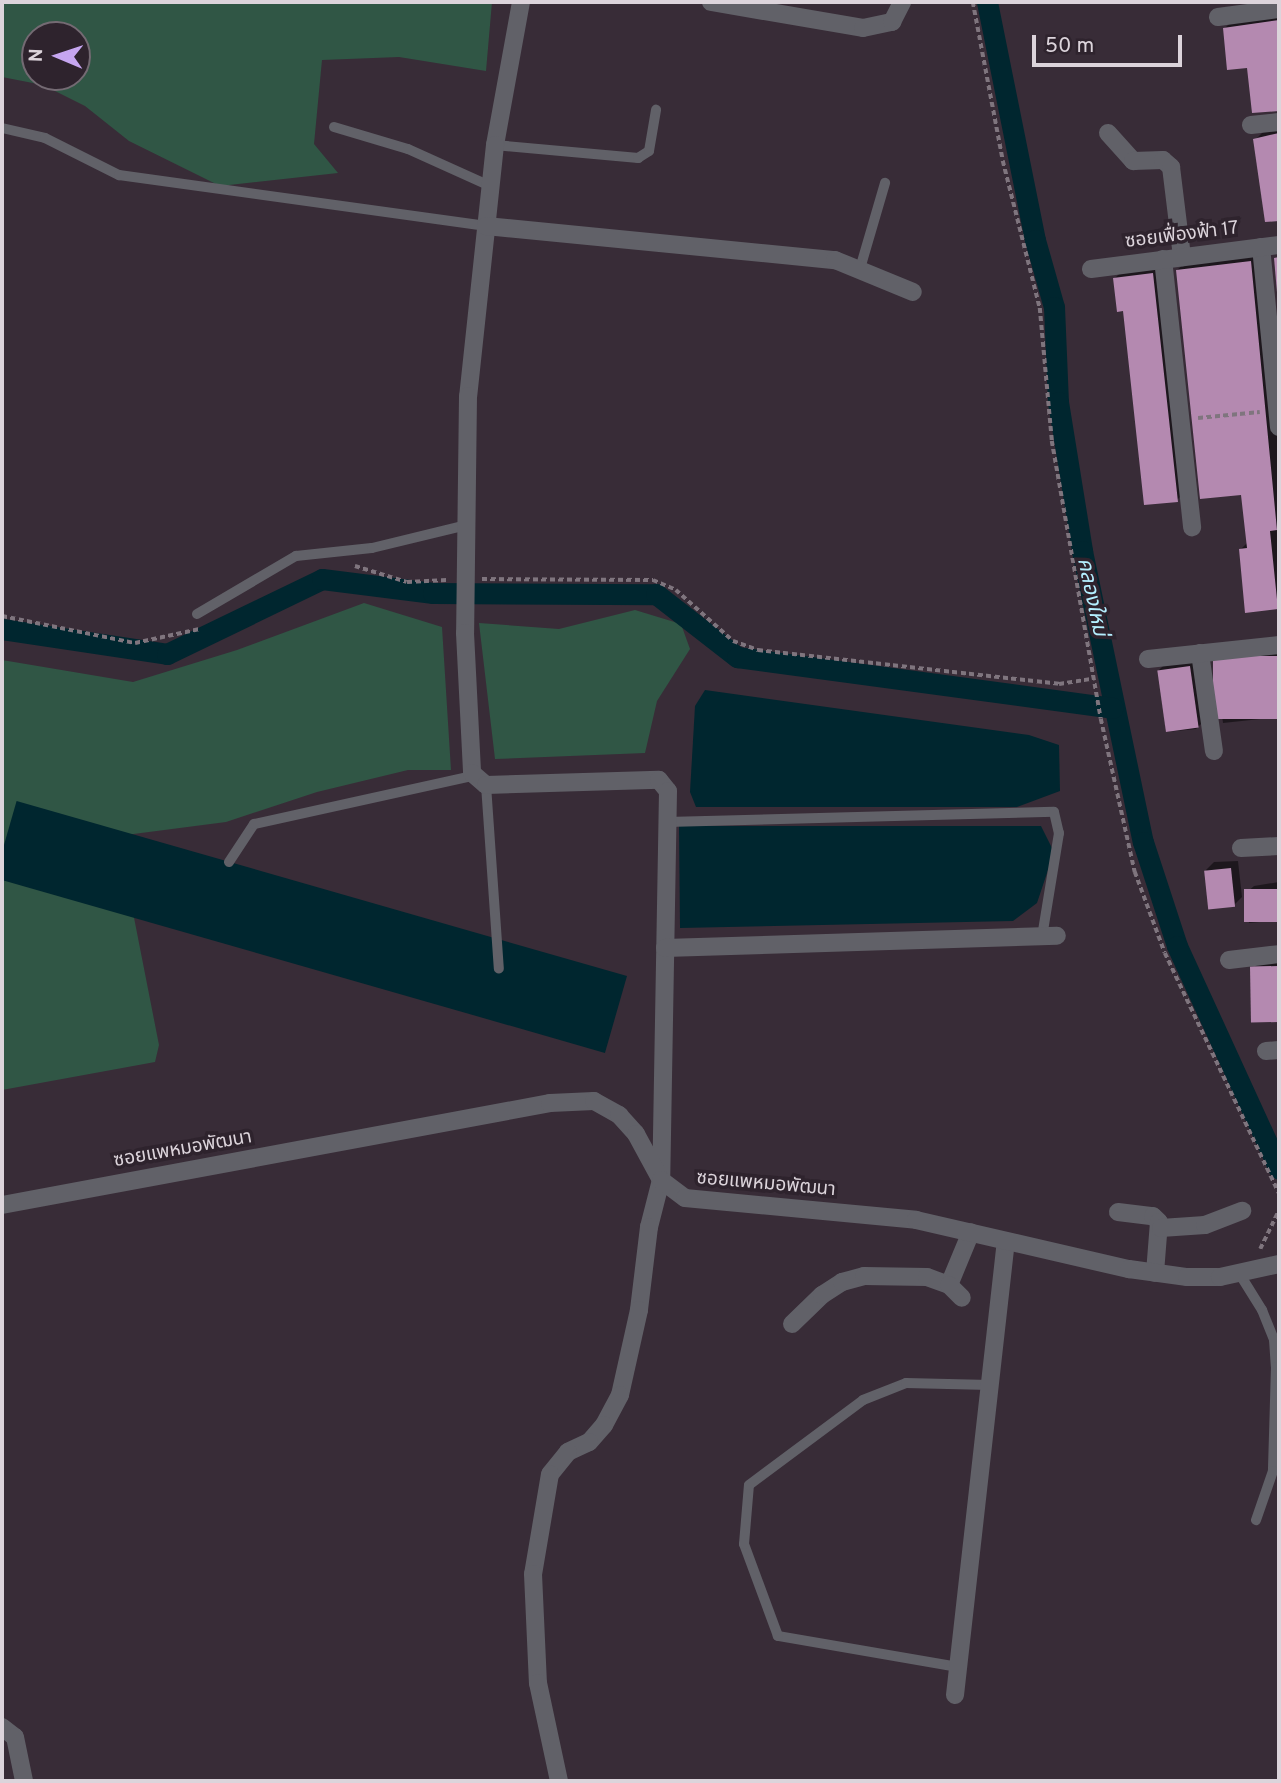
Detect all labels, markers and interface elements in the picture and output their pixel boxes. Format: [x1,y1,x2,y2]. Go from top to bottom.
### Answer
north arrow [21,21,91,91]
scale bar [1036,21,1186,65]
text: 50 m [1045,33,1094,60]
text: N [25,48,49,63]
street label: ซอยเฟื่องฟ้า 17 [1124,218,1240,254]
water label: คลองใหม่ [1070,555,1112,639]
street label: ซอยแพหมอพัฒนา [112,1127,254,1173]
street label: ซอยแพหมอพัฒนา [695,1168,837,1202]

